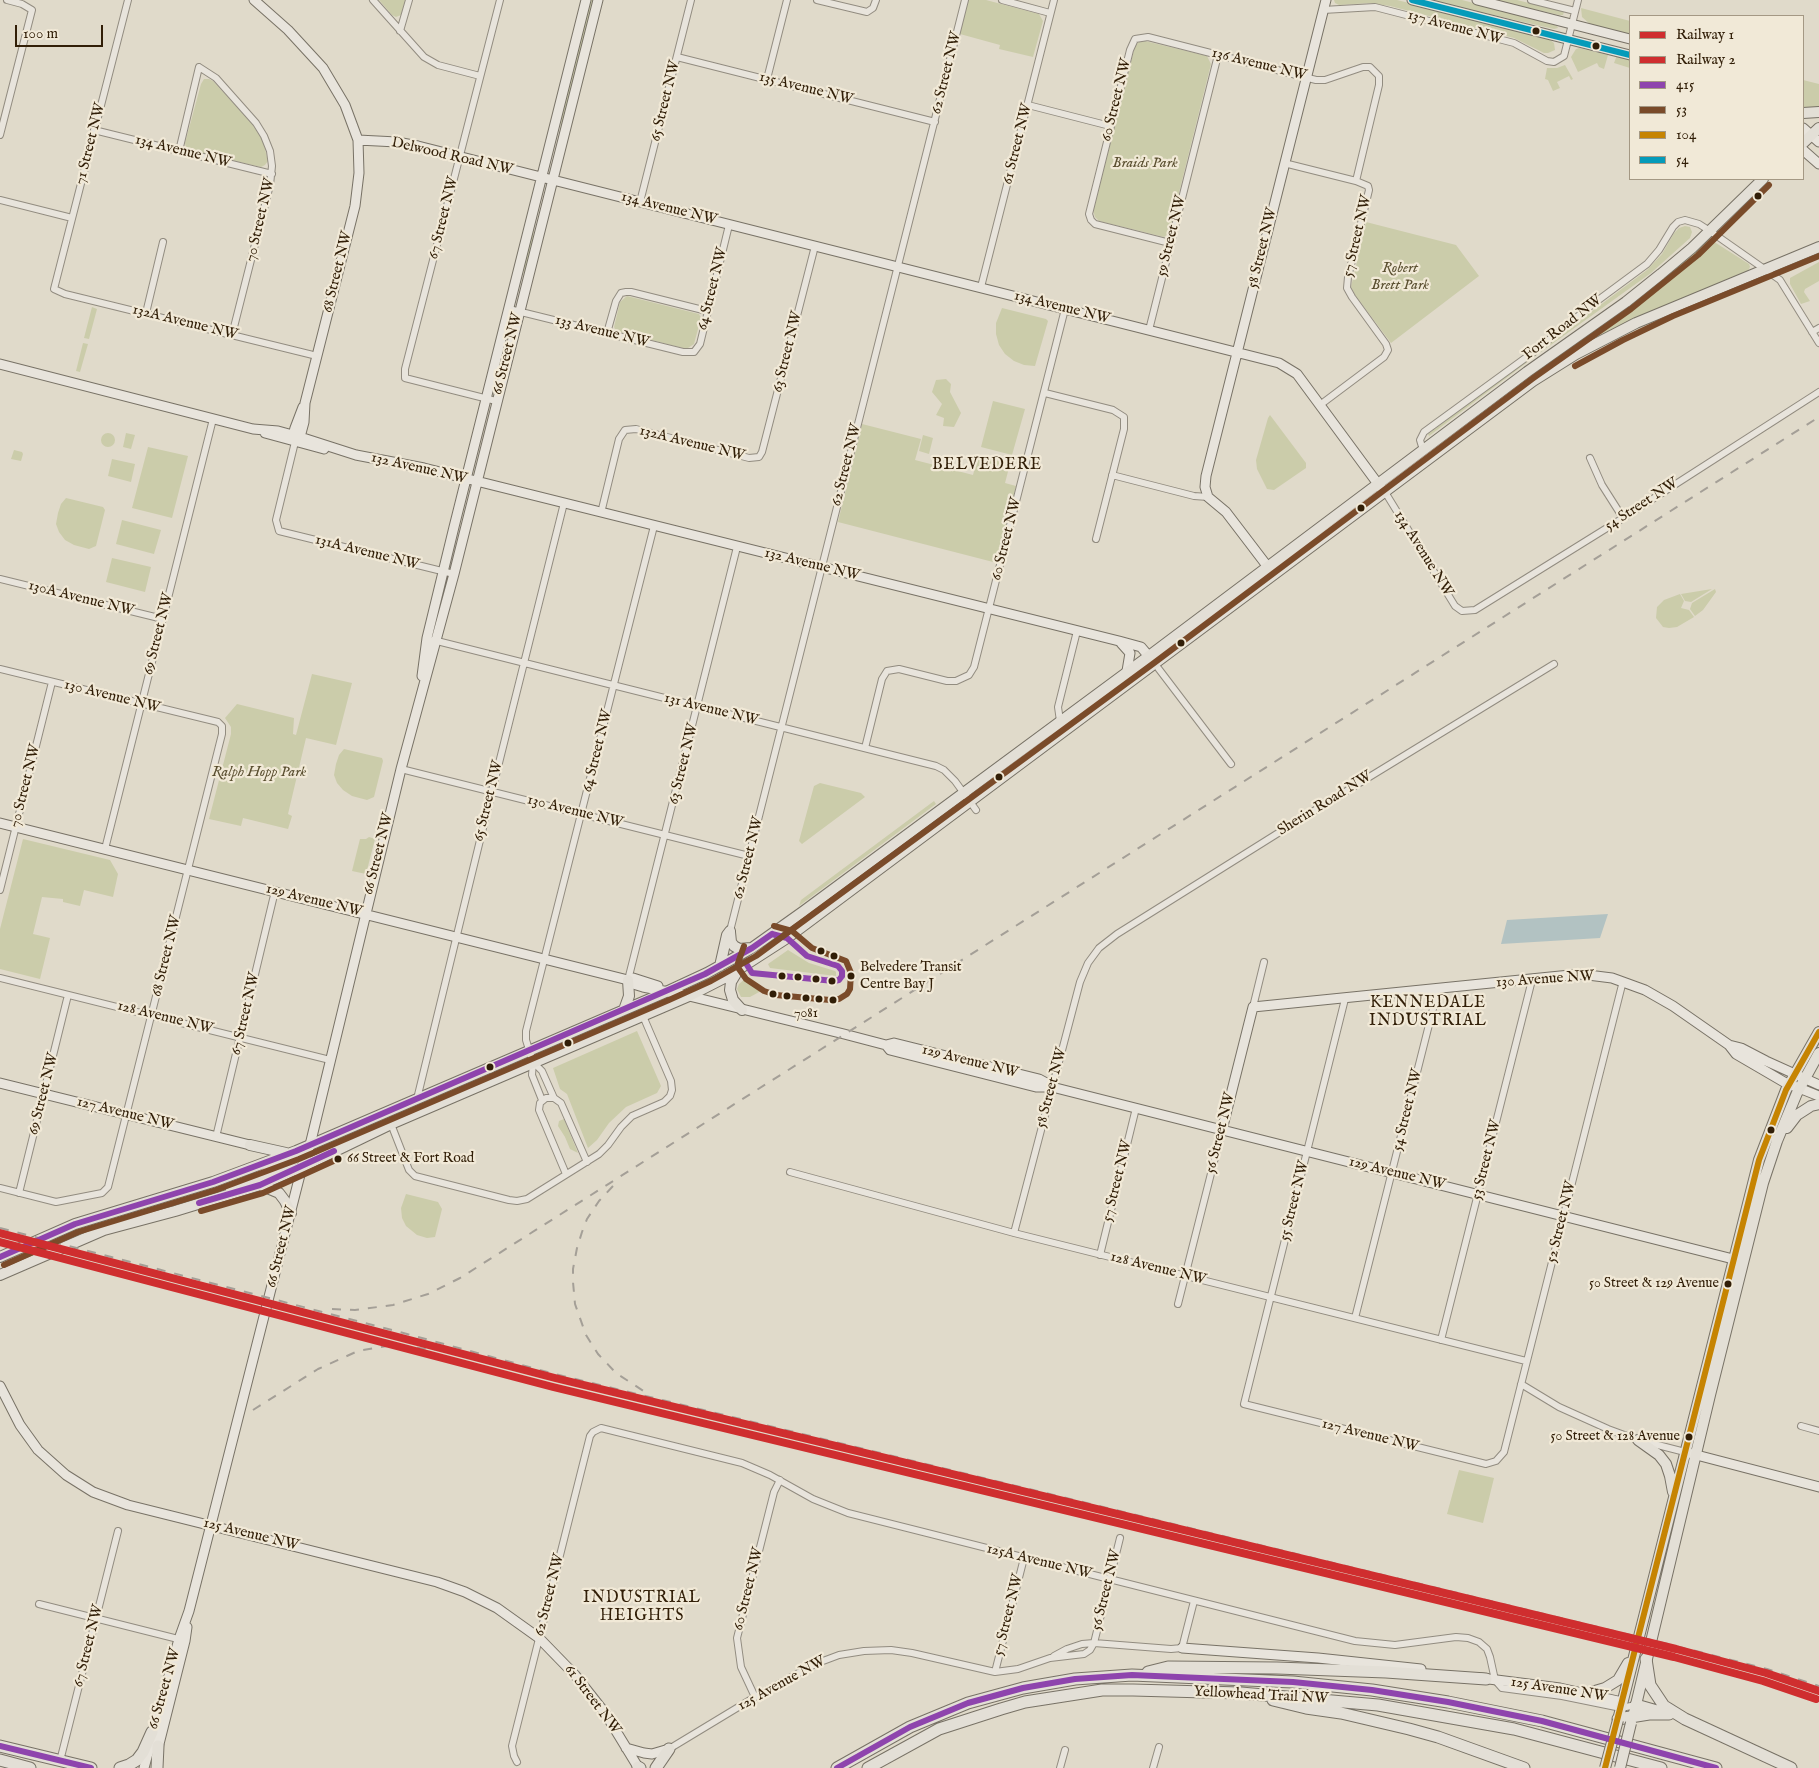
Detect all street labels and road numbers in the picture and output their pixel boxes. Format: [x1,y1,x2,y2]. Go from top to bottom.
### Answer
street label: 137 Avenue NW [1405,7,1505,49]
street label: 62 Street NW [928,30,966,116]
street label: 136 Avenue NW [1210,45,1308,85]
street label: 60 Street NW [1098,57,1136,143]
street label: 65 Street NW [647,59,685,143]
street label: 135 Avenue NW [757,69,855,109]
street label: 71 Street NW [72,101,110,187]
street label: 61 Street NW [999,102,1037,186]
street label: 134 Avenue NW [133,131,233,173]
street label: Delwood Road NW [389,134,515,180]
street label: 67 Street NW [425,175,463,261]
street label: 70 Street NW [243,176,279,264]
street label: 134 Avenue NW [619,188,719,230]
street label: 57 Street NW [1340,193,1376,279]
street label: 59 Street NW [1153,194,1191,278]
street label: 58 Street NW [1244,206,1282,290]
street label: 68 Street NW [319,229,357,315]
street label: 64 Street NW [694,246,732,332]
street label: 134 Avenue NW [1012,287,1112,329]
street label: Fort Road NW [1520,291,1606,365]
street label: 132A Avenue NW [130,301,240,345]
street label: 63 Street NW [769,310,807,394]
street label: 66 Street NW [489,311,527,397]
street label: 133 Avenue NW [553,312,651,352]
street label: 132A Avenue NW [637,422,747,466]
street label: 62 Street NW [828,422,866,508]
street label: 132 Avenue NW [369,449,469,489]
street label: 54 Street NW [1602,475,1682,535]
street label: 60 Street NW [988,496,1026,582]
street label: 134 Avenue NW [1389,508,1457,600]
street label: 131A Avenue NW [313,531,421,575]
street label: 132 Avenue NW [762,544,862,586]
street label: 130A Avenue NW [26,577,136,621]
street label: 69 Street NW [140,591,178,677]
street label: 130 Avenue NW [62,676,162,718]
street label: 131 Avenue NW [662,690,760,730]
street label: 64 Street NW [579,708,617,794]
street label: 63 Street NW [665,722,703,806]
street label: 70 Street NW [7,742,45,830]
street label: 65 Street NW [470,759,508,843]
street label: Sherin Road NW [1275,768,1375,840]
street label: 130 Avenue NW [525,791,625,833]
street label: 66 Street NW [360,811,398,897]
street label: 62 Street NW [730,815,768,901]
street label: 129 Avenue NW [264,880,364,922]
street label: 68 Street NW [148,913,186,999]
street label: 130 Avenue NW [1495,968,1595,992]
street label: 67 Street NW [228,971,264,1057]
street label: 128 Avenue NW [115,997,215,1039]
street label: 129 Avenue NW [920,1041,1020,1083]
street label: 58 Street NW [1033,1046,1071,1130]
street label: 69 Street NW [25,1051,63,1137]
street label: 54 Street NW [1389,1067,1427,1153]
street label: 56 Street NW [1202,1091,1240,1175]
street label: 127 Avenue NW [75,1093,175,1135]
street label: 53 Street NW [1468,1118,1506,1202]
street label: 57 Street NW [1099,1138,1137,1224]
street label: 129 Avenue NW [1347,1153,1447,1195]
street label: 55 Street NW [1276,1159,1314,1243]
street label: 52 Street NW [1543,1179,1581,1265]
street label: 66 Street NW [263,1204,301,1290]
street label: 128 Avenue NW [1108,1248,1208,1290]
street label: 127 Avenue NW [1320,1415,1420,1457]
street label: 125 Avenue NW [201,1514,301,1556]
street label: 125A Avenue NW [985,1540,1093,1584]
street label: 60 Street NW [730,1546,768,1632]
street label: 56 Street NW [1088,1548,1126,1632]
street label: 62 Street NW [531,1552,569,1638]
street label: 57 Street NW [990,1572,1028,1658]
street label: 67 Street NW [70,1603,108,1689]
street label: 66 Street NW [145,1646,185,1732]
street label: 125 Avenue NW [735,1652,829,1716]
street label: 61 Street NW [560,1661,624,1739]
street label: 125 Avenue NW [1509,1673,1609,1707]
street label: Yellowhead Trail NW [1193,1683,1329,1709]

